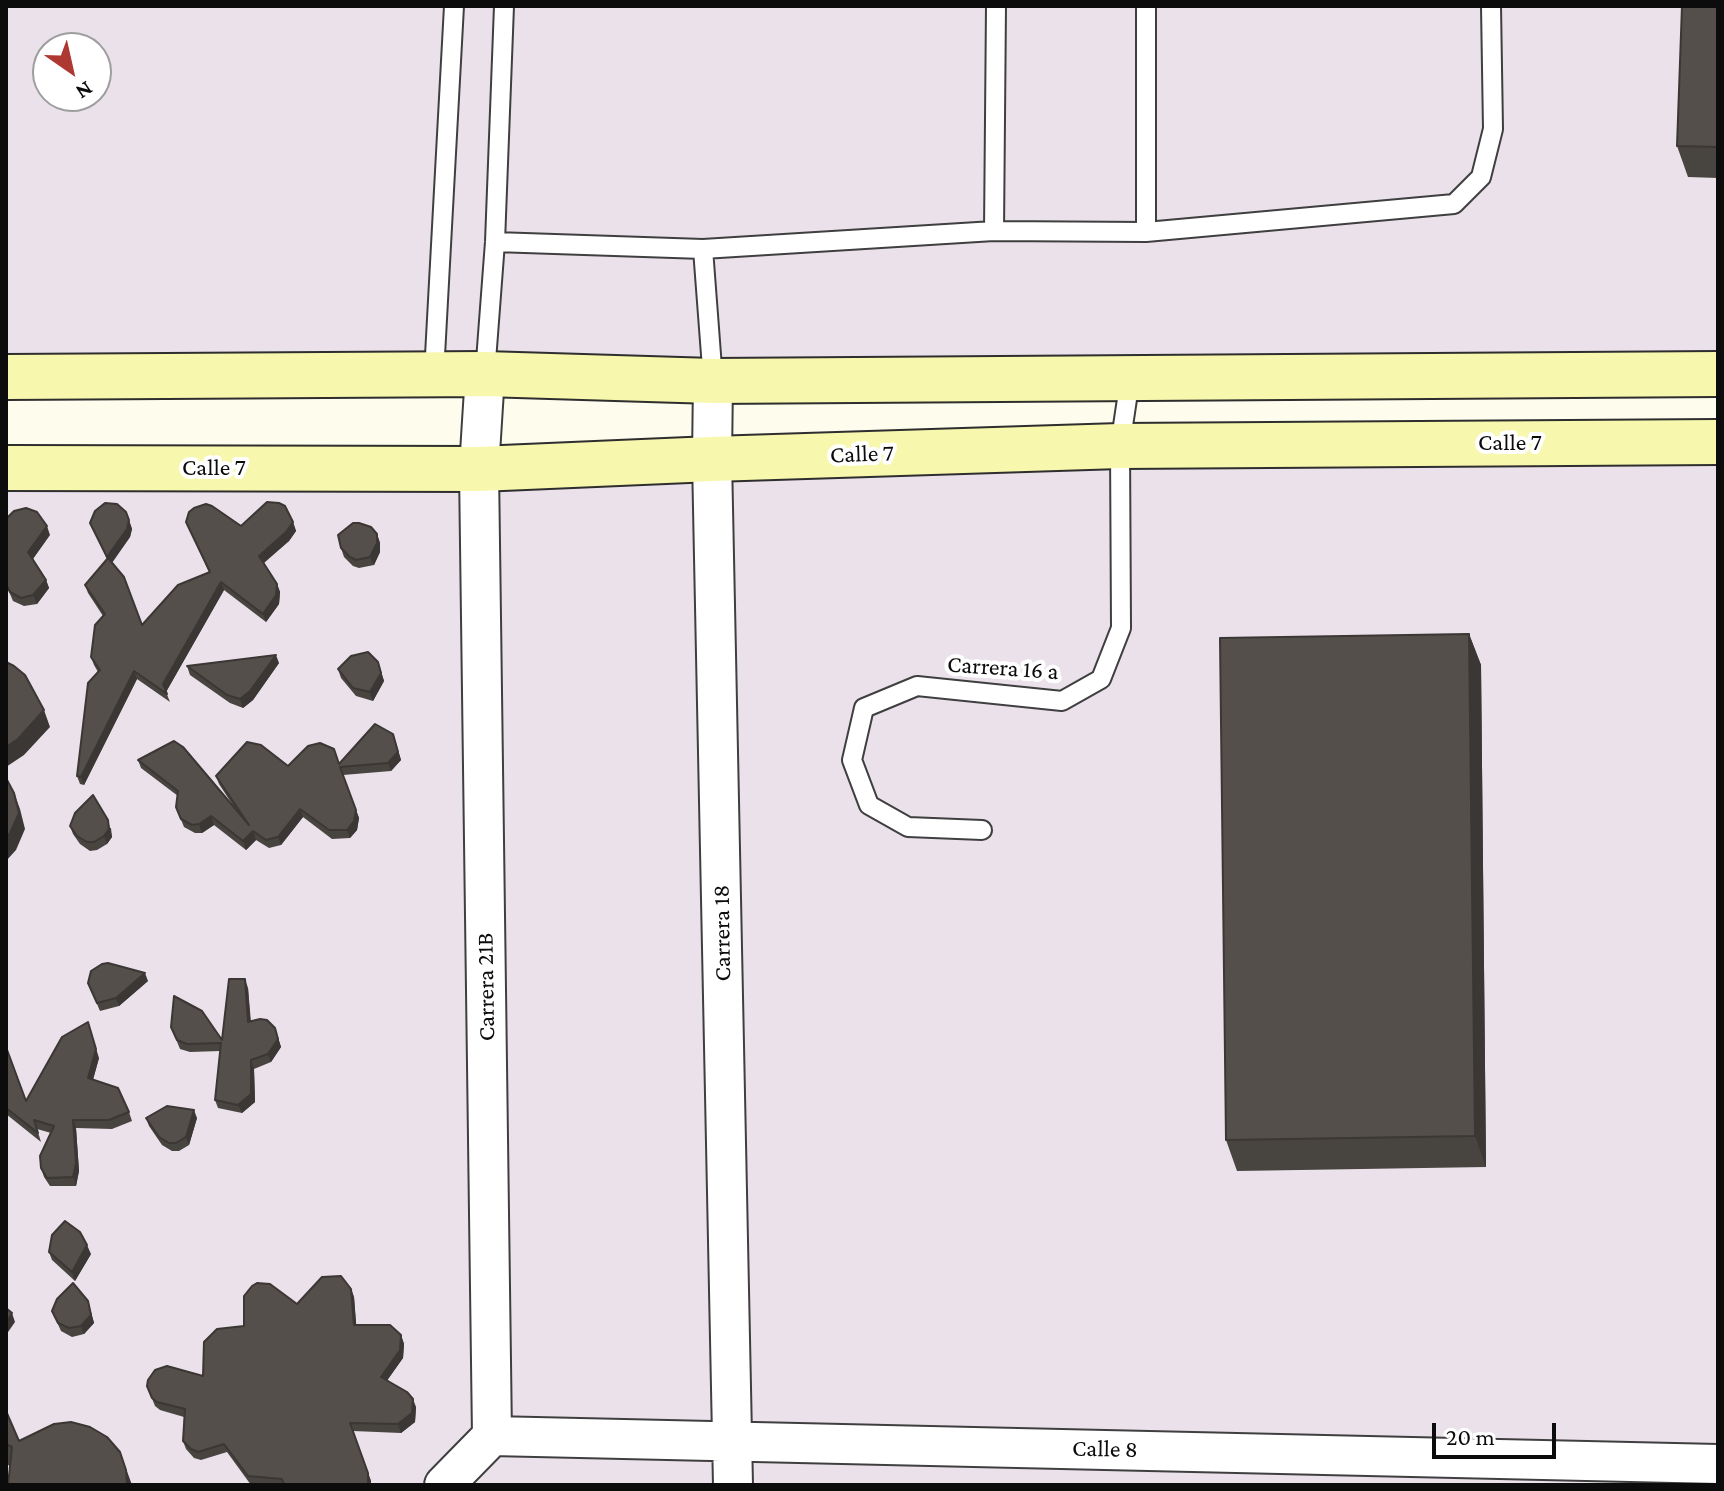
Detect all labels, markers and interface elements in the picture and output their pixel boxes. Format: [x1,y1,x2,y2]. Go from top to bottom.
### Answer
north arrow [32,32,112,112]
text: N [71,76,98,105]
street label: Calle 7 [1478,429,1542,457]
street label: Calle 7 [830,438,894,470]
street label: Calle 7 [182,454,246,482]
street label: Carrera 16 a [946,650,1060,686]
street label: Carrera 18 [707,884,737,982]
street label: Carrera 21B [471,933,501,1041]
scale bar [1436,1407,1560,1457]
text: 20 m [1446,1423,1495,1450]
street label: Calle 8 [1072,1434,1138,1464]

